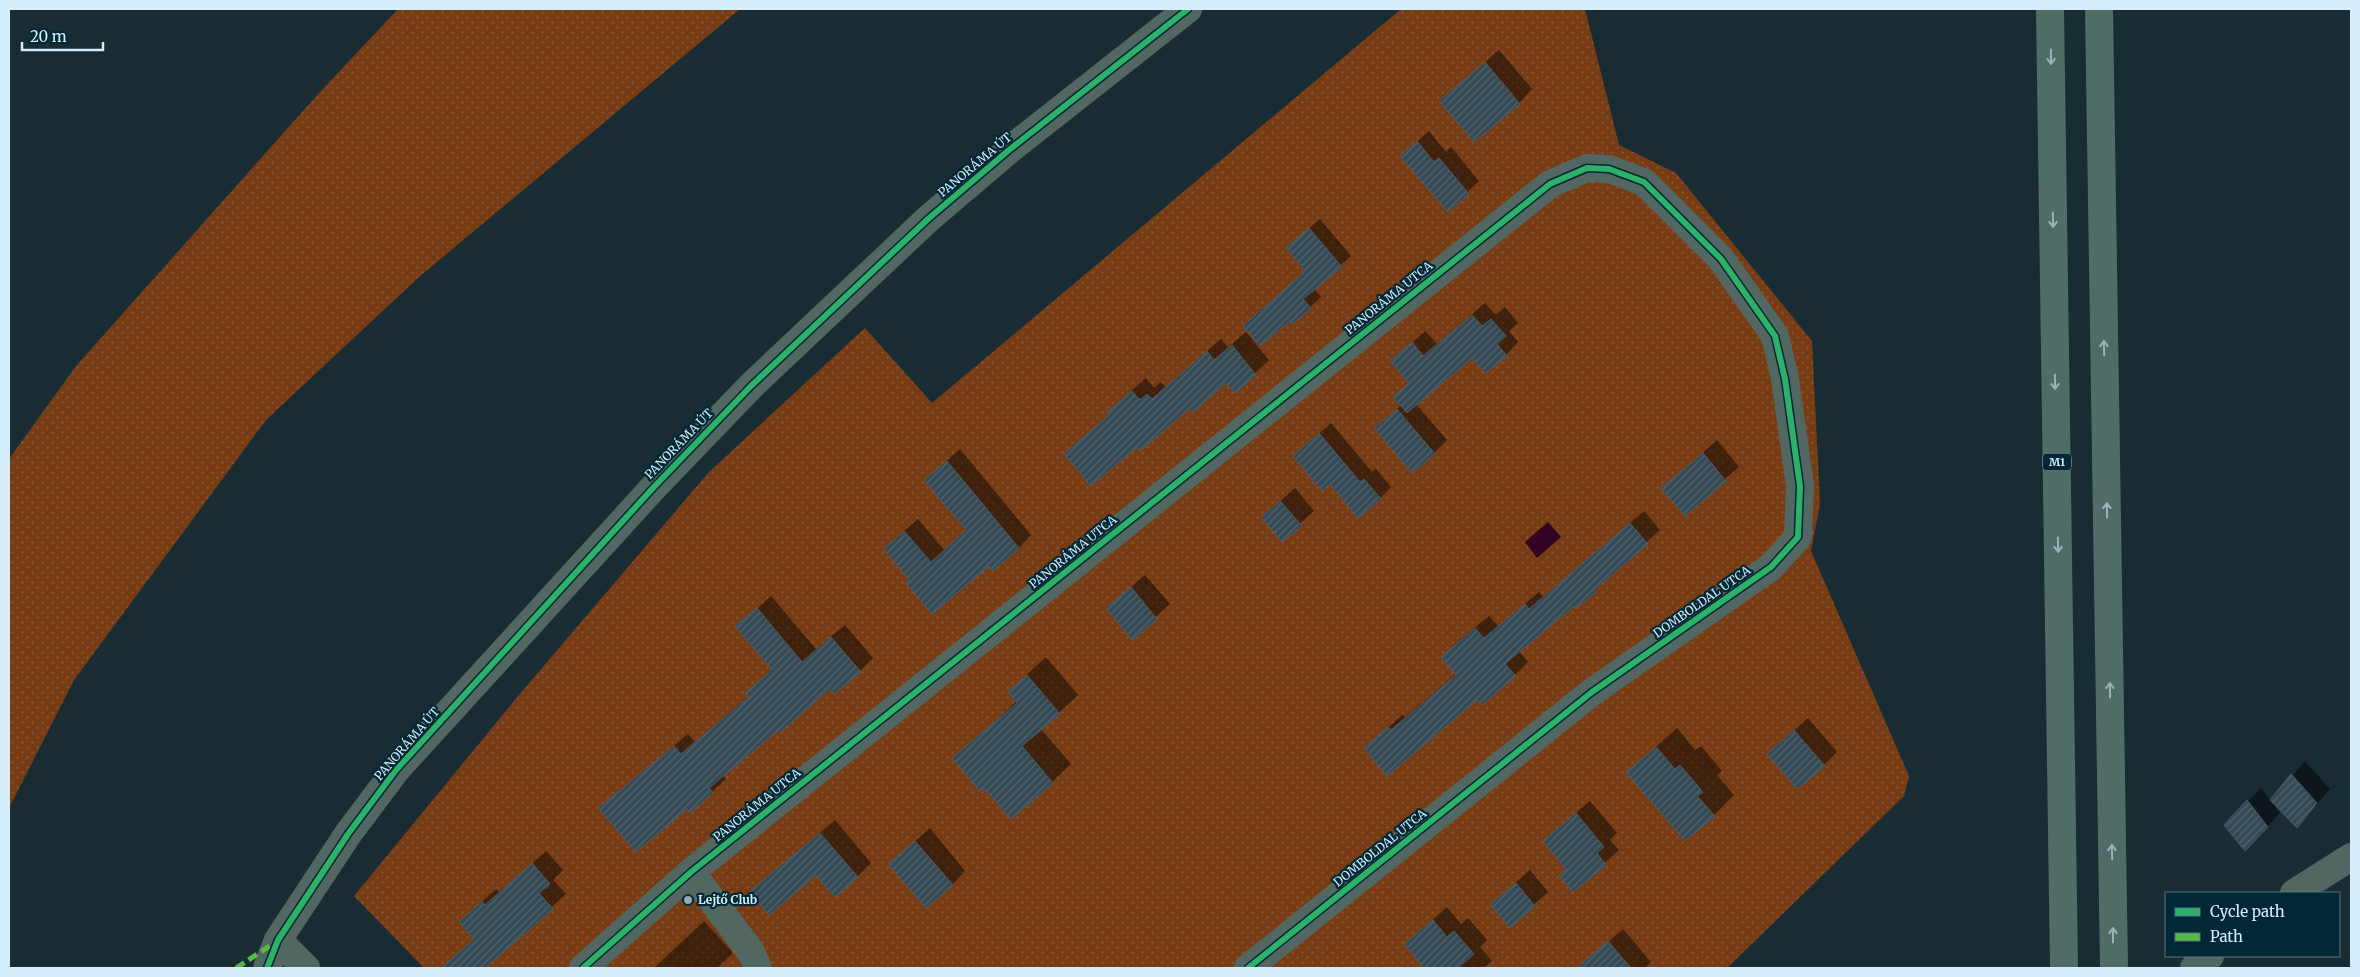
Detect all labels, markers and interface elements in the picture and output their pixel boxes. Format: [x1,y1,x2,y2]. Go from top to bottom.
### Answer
scale bar [22,20,104,52]
text: 20 m [30,27,67,46]
one-way arrow [2046,49,2056,65]
street label: PANORÁMA ÚT [935,129,1015,200]
one-way arrow [2048,212,2058,228]
street label: PANORÁMA UTCA [1342,257,1436,337]
one-way arrow [2099,340,2109,356]
one-way arrow [2051,374,2060,390]
street label: PANORÁMA ÚT [641,405,716,482]
road number: M1 [2043,454,2071,471]
one-way arrow [2102,502,2112,518]
street label: PANORÁMA UTCA [1026,511,1120,591]
one-way arrow [2053,536,2063,553]
street label: DOMBOLDAL UTCA [1650,562,1754,641]
one-way arrow [2105,682,2115,698]
street label: PANORÁMA ÚT [371,704,443,783]
street label: PANORÁMA UTCA [710,764,804,844]
street label: DOMBOLDAL UTCA [1330,805,1430,890]
one-way arrow [2107,845,2117,861]
place label: Lejtő Club [698,892,757,907]
legend [2165,892,2340,957]
marker: Lejtő Club [682,894,694,906]
text: Cycle path [2210,902,2285,921]
one-way arrow [2108,927,2118,943]
text: Path [2210,927,2243,946]

